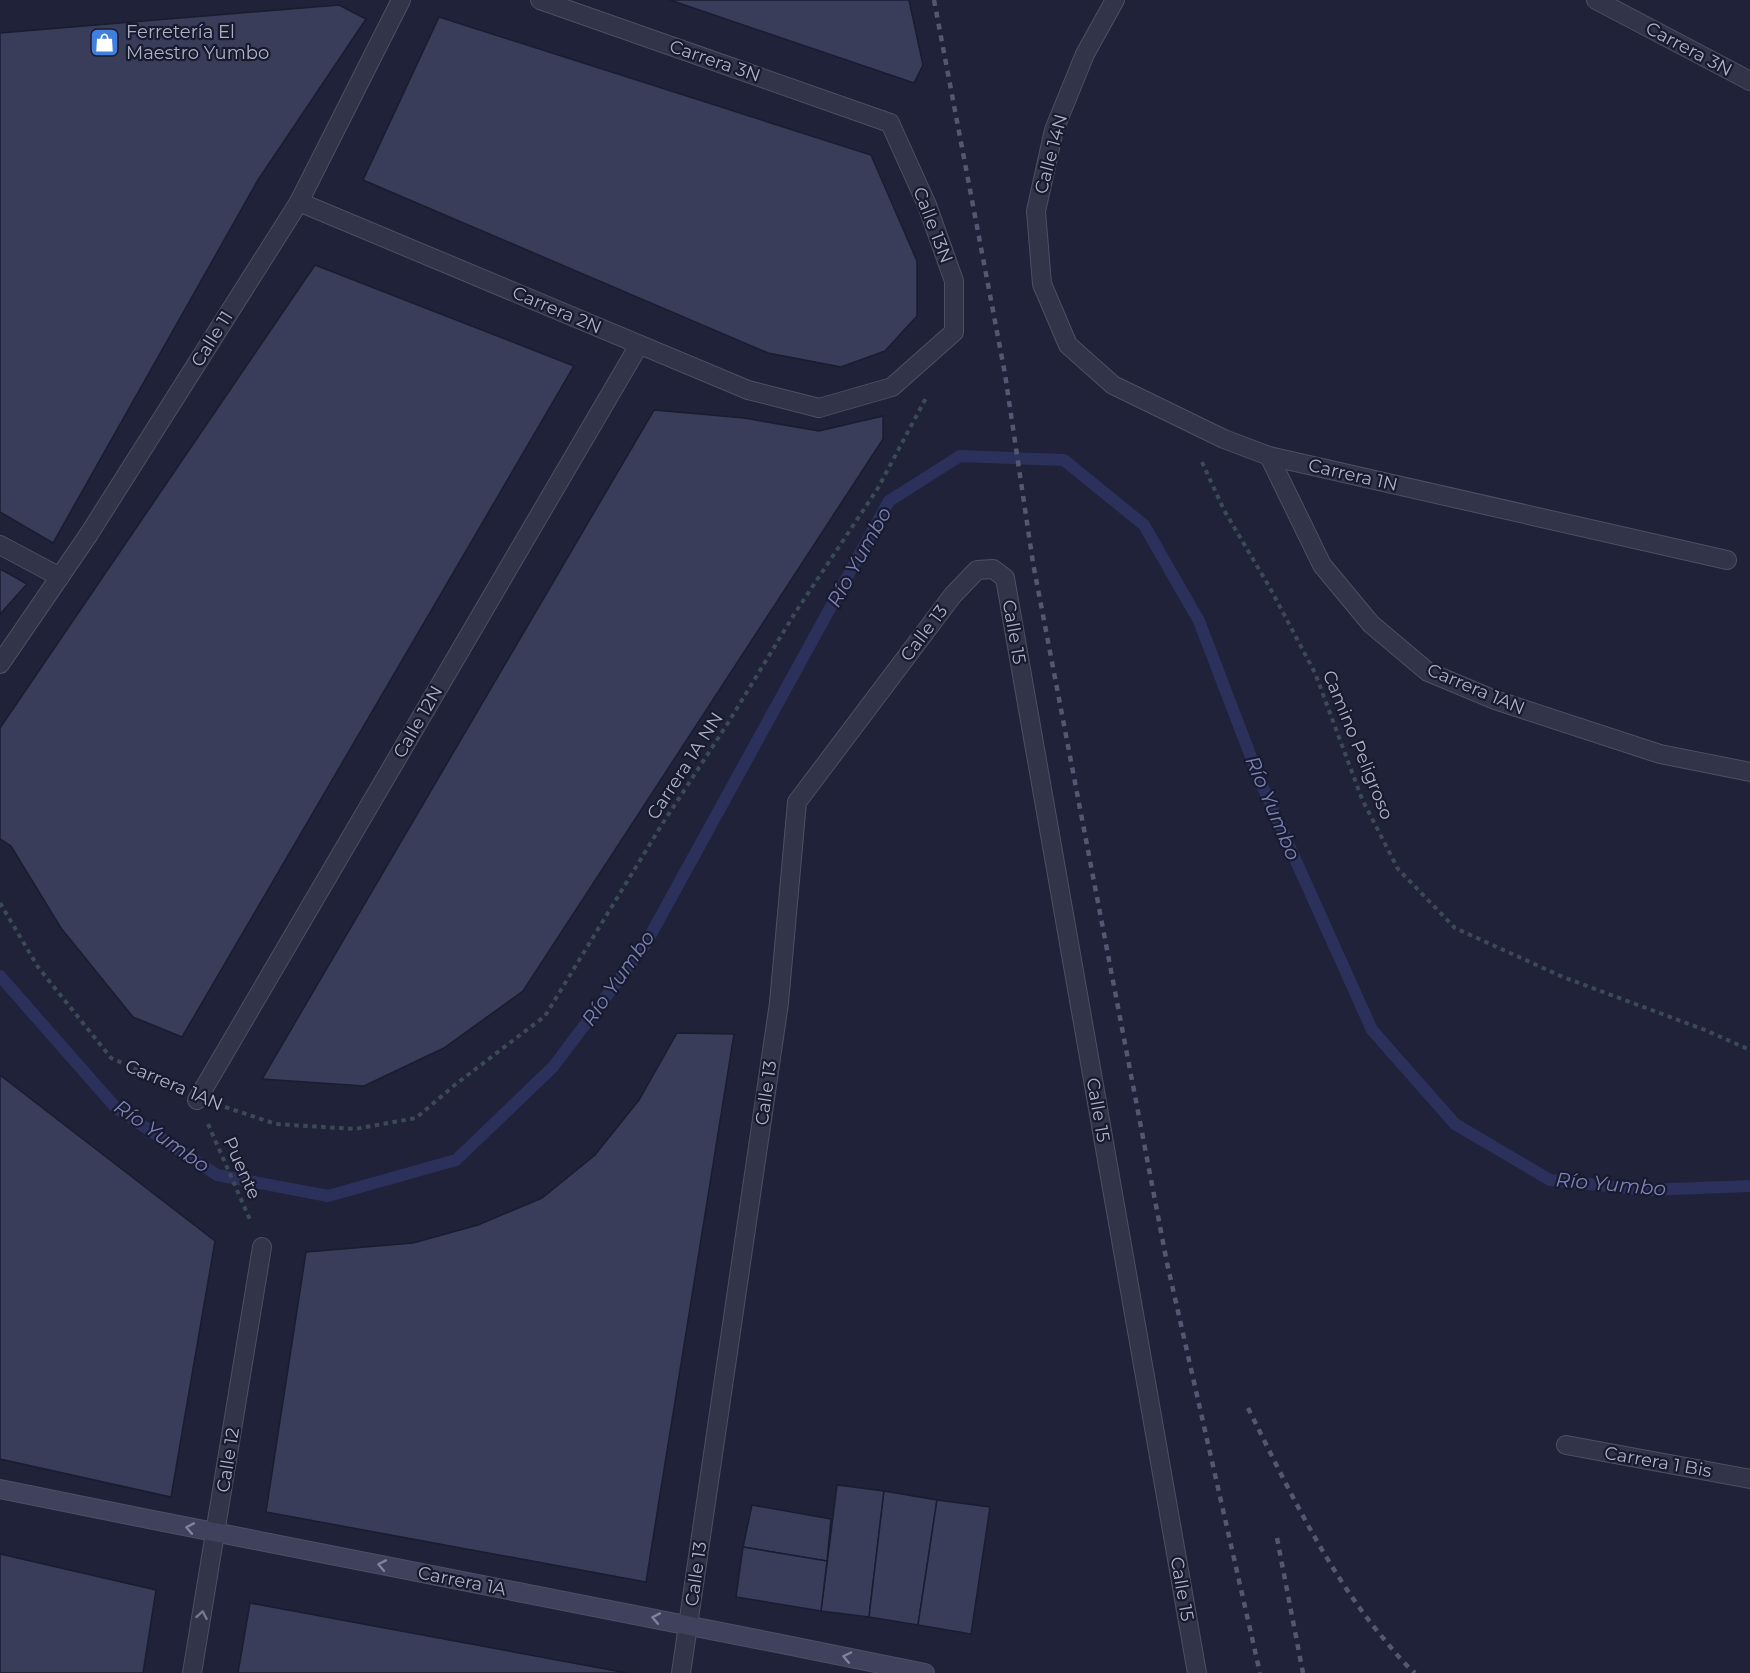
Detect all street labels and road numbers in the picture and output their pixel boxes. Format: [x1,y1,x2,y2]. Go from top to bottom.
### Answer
street label: Carrera 3N [1642,17,1736,81]
street label: Carrera 3N [667,35,763,87]
street label: Calle 14N [1030,112,1072,196]
street label: Calle 13N [908,184,958,266]
street label: Carrera 2N [509,281,605,339]
street label: Calle 11 [186,307,238,371]
street label: Carrera 1N [1306,454,1400,496]
street label: Calle 15 [998,598,1030,666]
street label: Calle 13 [896,600,952,666]
street label: Carrera 1AN [1424,659,1528,719]
street label: Camino Peligroso [1318,667,1398,823]
street label: Calle 12N [389,682,447,762]
street label: Carrera 1A NN [642,708,728,824]
street label: Carrera 1AN [122,1055,226,1115]
street label: Calle 13 [751,1059,781,1127]
street label: Calle 15 [1082,1076,1114,1144]
street label: Puente [219,1133,266,1203]
street label: Calle 12 [212,1426,244,1494]
street label: Carrera 1 Bis [1603,1442,1714,1482]
street label: Calle 13 [681,1540,711,1608]
street label: Calle 15 [1166,1555,1198,1623]
street label: Carrera 1A [416,1562,508,1600]

